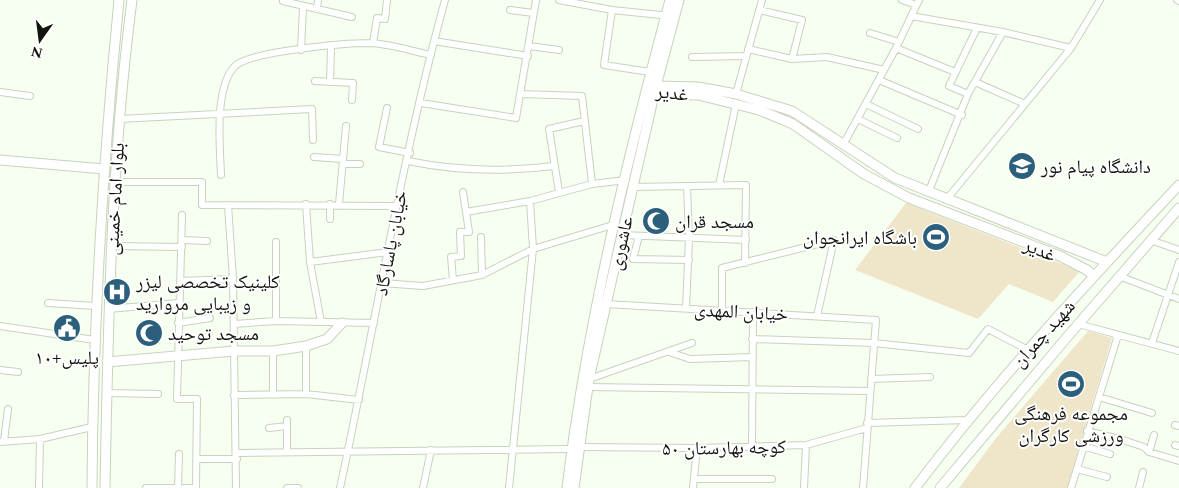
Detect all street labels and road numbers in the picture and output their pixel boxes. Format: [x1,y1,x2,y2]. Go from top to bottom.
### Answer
street label: غدیر [653,77,690,110]
street label: بلوار امام خمینی [98,142,133,256]
street label: خیابان پاسارگاد [367,188,416,298]
street label: عاشوری [601,213,642,273]
street label: غدیر [1018,230,1060,270]
street label: شهید چمران [1005,293,1083,375]
street label: خیابان المهدی [693,296,789,329]
street label: کوچه بهارستان ۵۰ [662,433,786,464]

